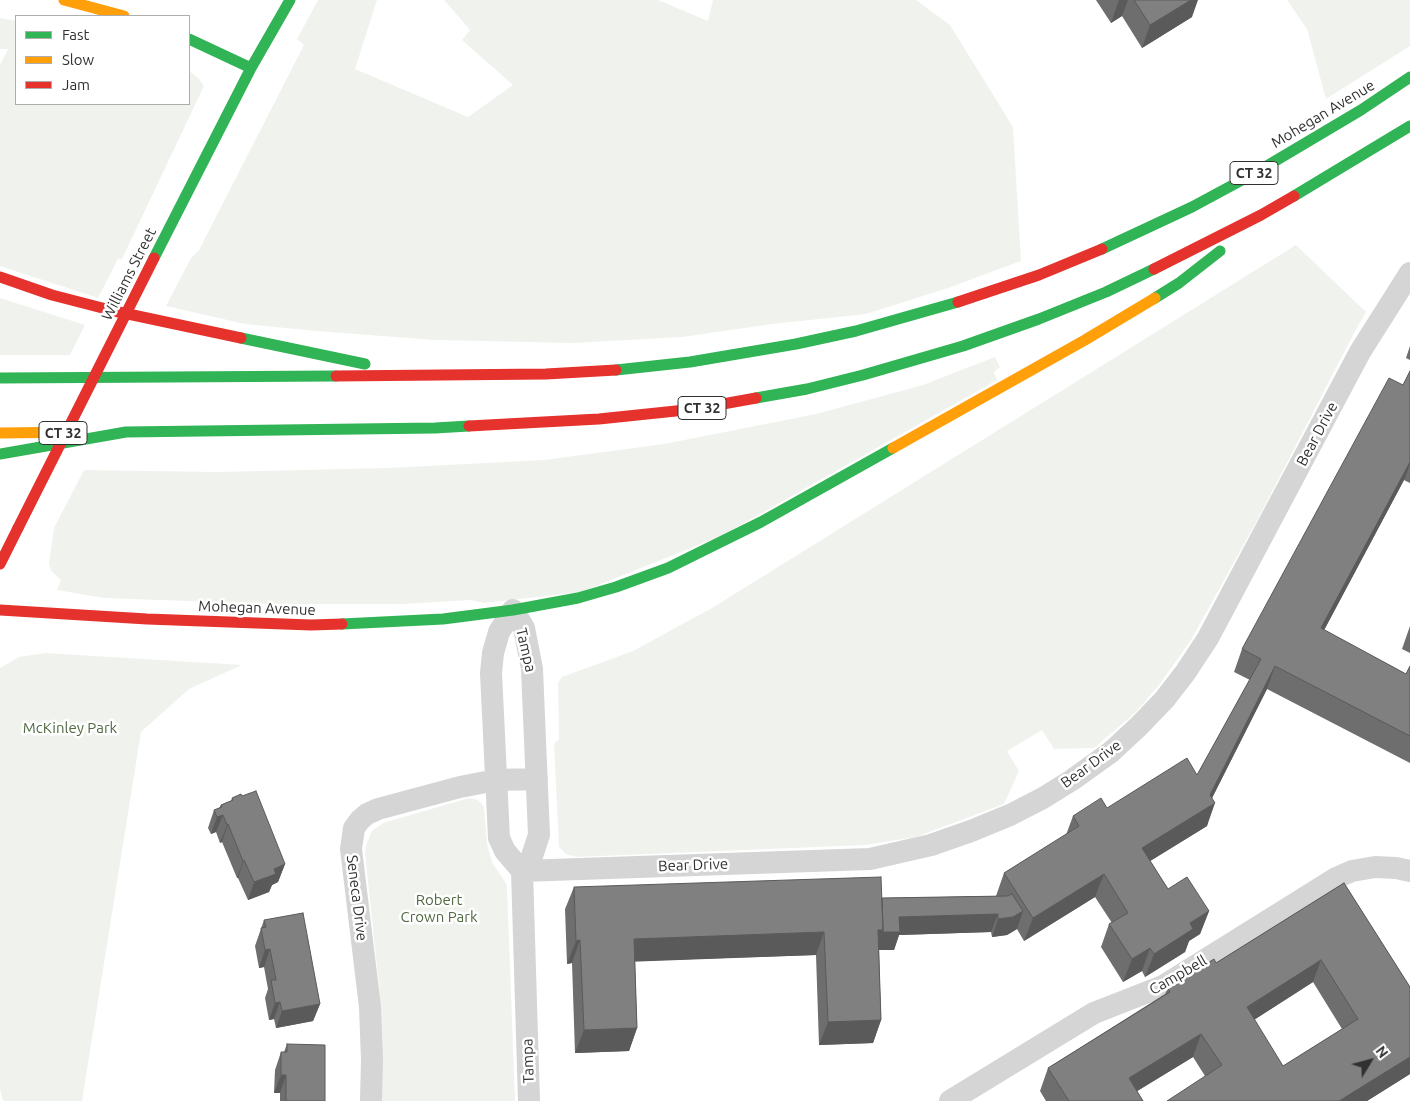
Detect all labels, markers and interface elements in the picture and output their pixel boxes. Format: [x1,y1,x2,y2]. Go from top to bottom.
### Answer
legend [15,15,190,105]
text: Fast [62,26,89,43]
text: Slow [62,51,94,68]
text: Jam [62,76,90,93]
street label: Mohegan Avenue [1268,76,1378,152]
road number: CT 32 [1230,162,1278,184]
street label: Williams Street [98,225,160,323]
road number: CT 32 [678,396,726,419]
street label: Bear Drive [1293,399,1341,469]
road number: CT 32 [39,422,87,444]
street label: Mohegan Avenue [198,597,316,619]
street label: Tampa [512,626,540,674]
park label: McKinley Park [23,719,117,737]
street label: Bear Drive [1057,736,1125,792]
street label: Seneca Drive [343,854,371,942]
street label: Bear Drive [658,855,728,875]
park label: Robert Crown Park [400,891,478,926]
street label: Campbell [1146,951,1210,999]
north arrow [1345,1036,1395,1086]
street label: Tampa [518,1038,538,1084]
text: N [1372,1043,1392,1061]

